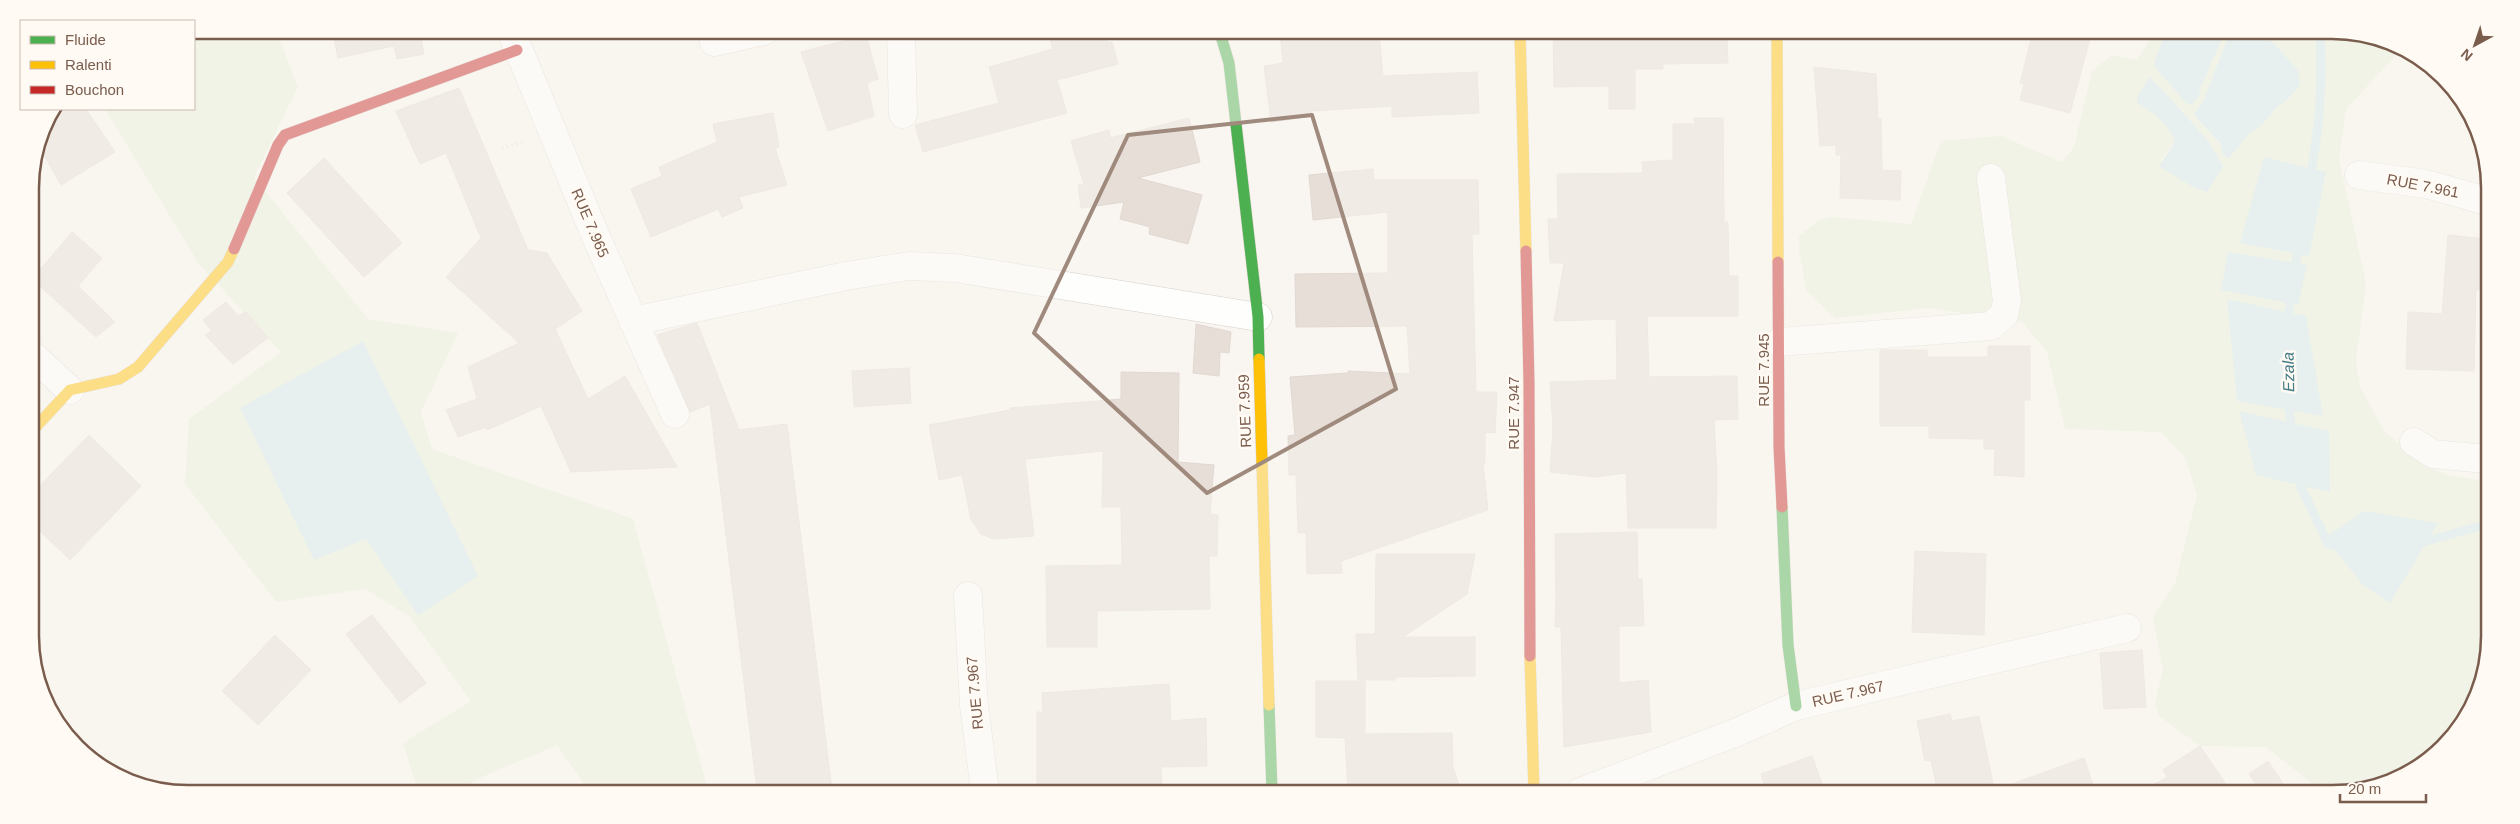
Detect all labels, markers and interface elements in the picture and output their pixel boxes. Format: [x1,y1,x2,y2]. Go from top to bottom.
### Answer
legend [20,20,195,110]
north arrow [2450,20,2500,70]
text: Fluide [65,31,106,48]
text: N [2458,46,2476,64]
text: Ralenti [65,56,112,73]
text: Bouchon [65,81,124,98]
street label: RUE 7.961 [2385,170,2461,201]
street label: RUE 7.965 [568,186,613,260]
street label: RUE 7.945 [1755,333,1772,407]
water label: Ezala [2280,352,2297,392]
street label: RUE 7.959 [1235,374,1254,448]
street label: RUE 7.947 [1505,376,1522,450]
street label: RUE 7.967 [963,656,986,730]
street label: RUE 7.967 [1810,677,1886,710]
scale bar [2340,772,2426,804]
text: 20 m [2348,780,2381,797]

